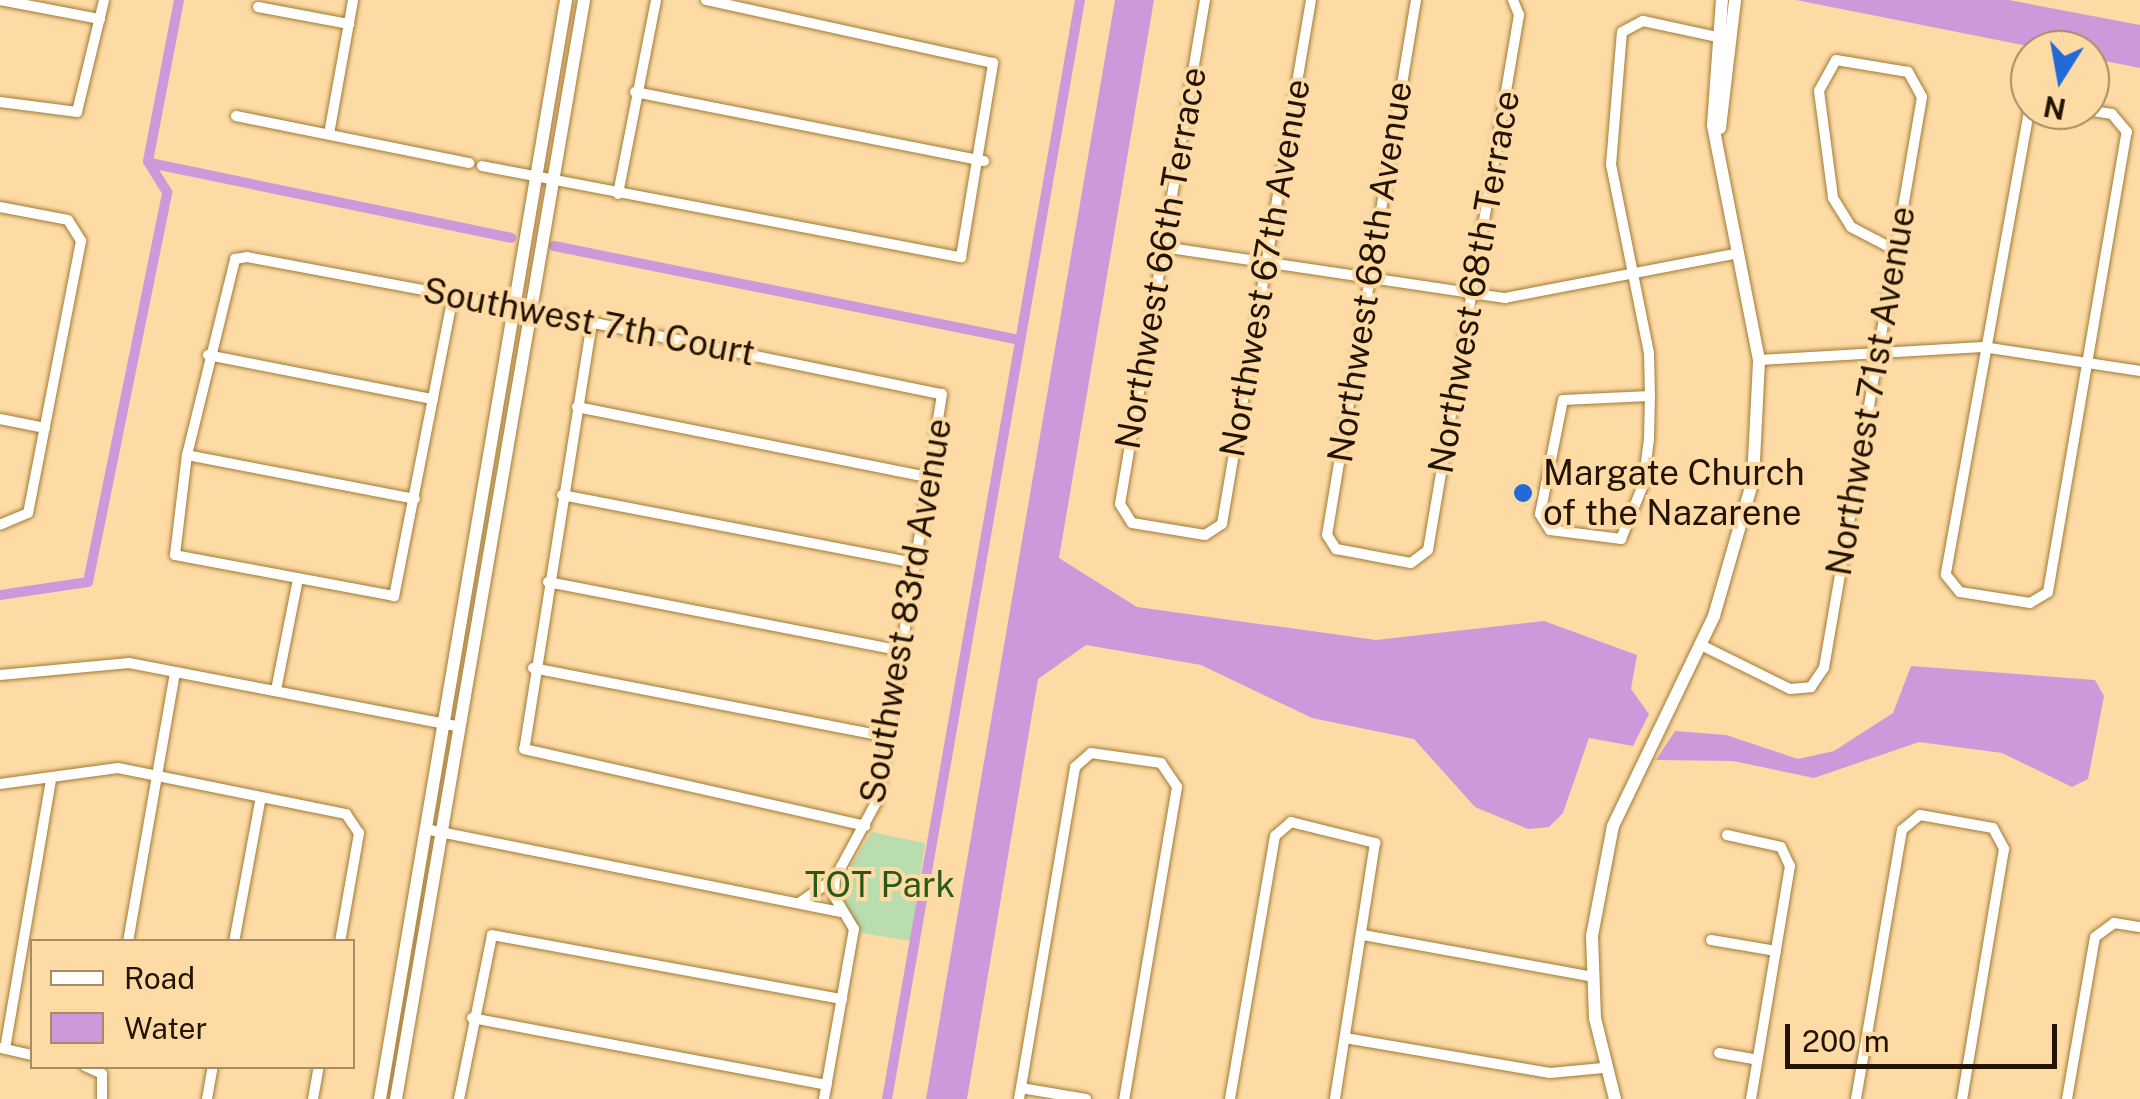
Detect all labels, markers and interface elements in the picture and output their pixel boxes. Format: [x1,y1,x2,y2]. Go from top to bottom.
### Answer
north arrow [2010,30,2110,130]
street label: Northwest 66th Terrace [1107,64,1215,452]
street label: Northwest 67th Avenue [1211,76,1319,460]
street label: Northwest 68th Avenue [1319,79,1421,465]
street label: Northwest 68th Terrace [1420,87,1528,477]
text: N [2041,90,2068,126]
street label: Northwest 71st Avenue [1818,203,1924,579]
street label: Southwest 7th Court [419,269,759,375]
street label: Southwest 83rd Avenue [851,415,961,807]
place label: Margate Church of the Nazarene [1543,452,1805,534]
marker: Margate Church of the Nazarene [1512,482,1534,504]
park label: TOT Park [805,864,955,906]
legend [30,939,355,1069]
text: Road [124,960,195,996]
scale bar [1790,1004,2062,1066]
text: Water [124,1010,207,1046]
text: 200 m [1802,1023,1890,1059]

